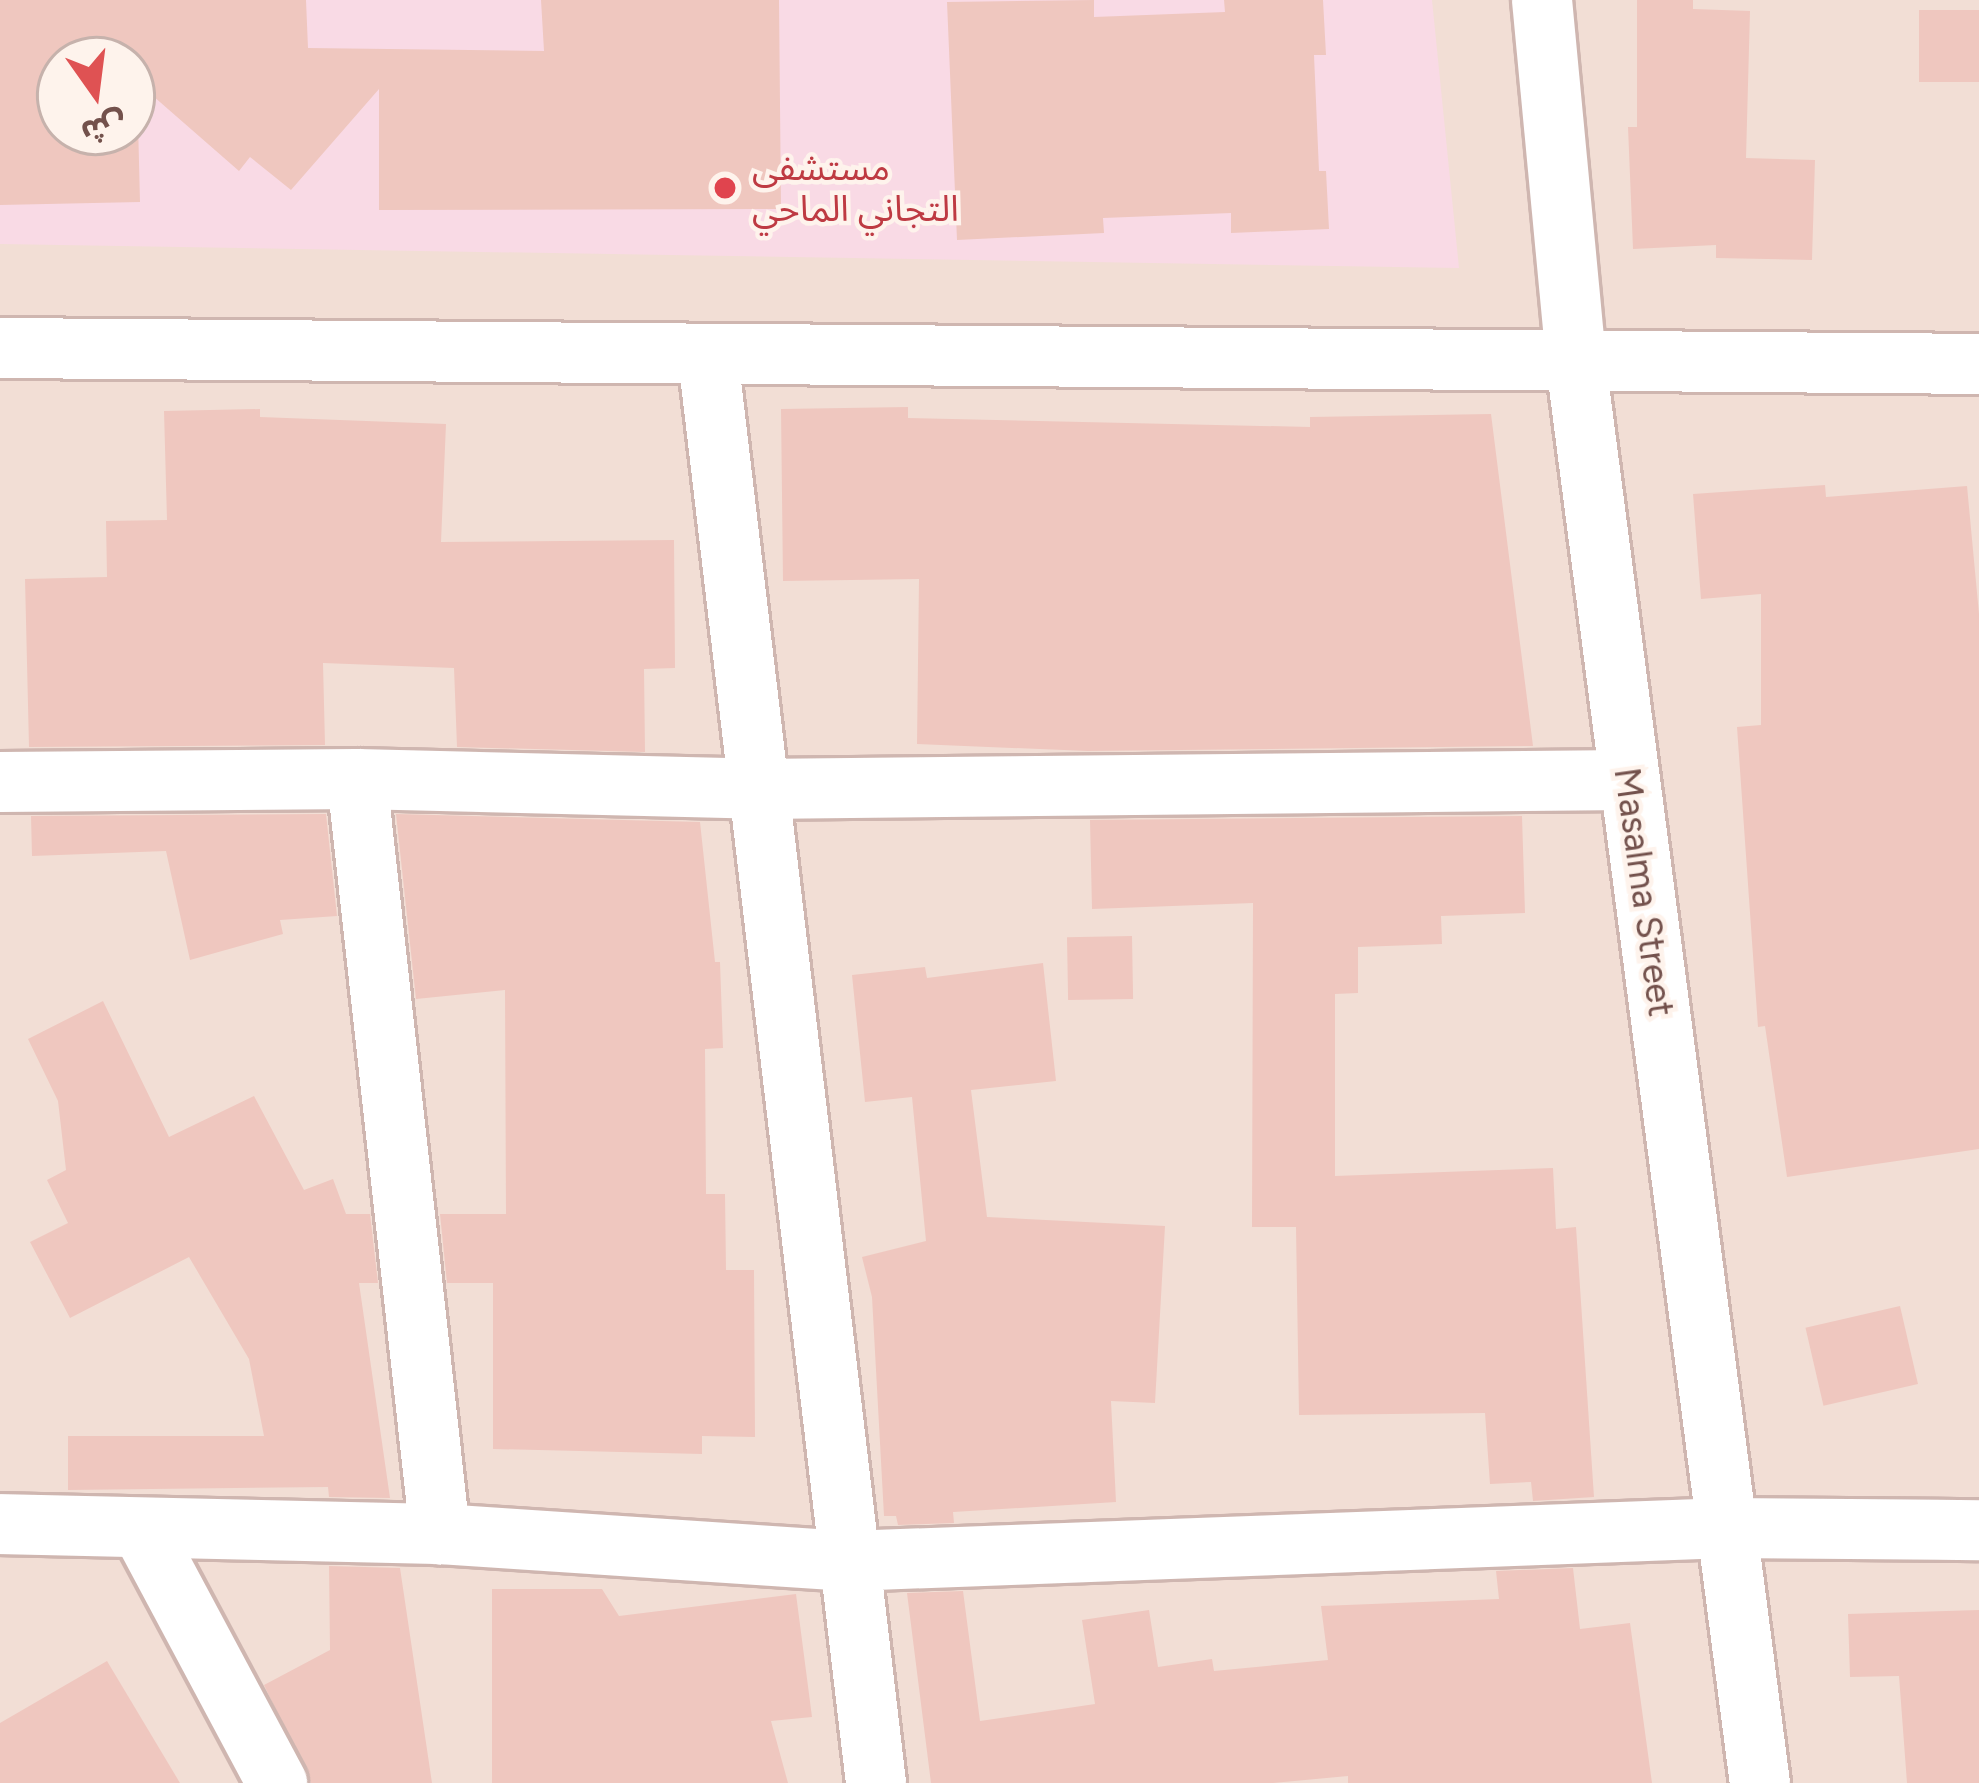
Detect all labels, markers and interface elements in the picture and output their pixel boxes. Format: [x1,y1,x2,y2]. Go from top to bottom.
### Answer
north arrow [36,36,156,156]
text: ش [77,104,131,153]
place label: مستشفى التجاني الماحي [752,145,959,230]
marker: مستشفى التجاني الماحي [709,172,741,204]
street label: Masalma Street [1605,765,1683,1019]

